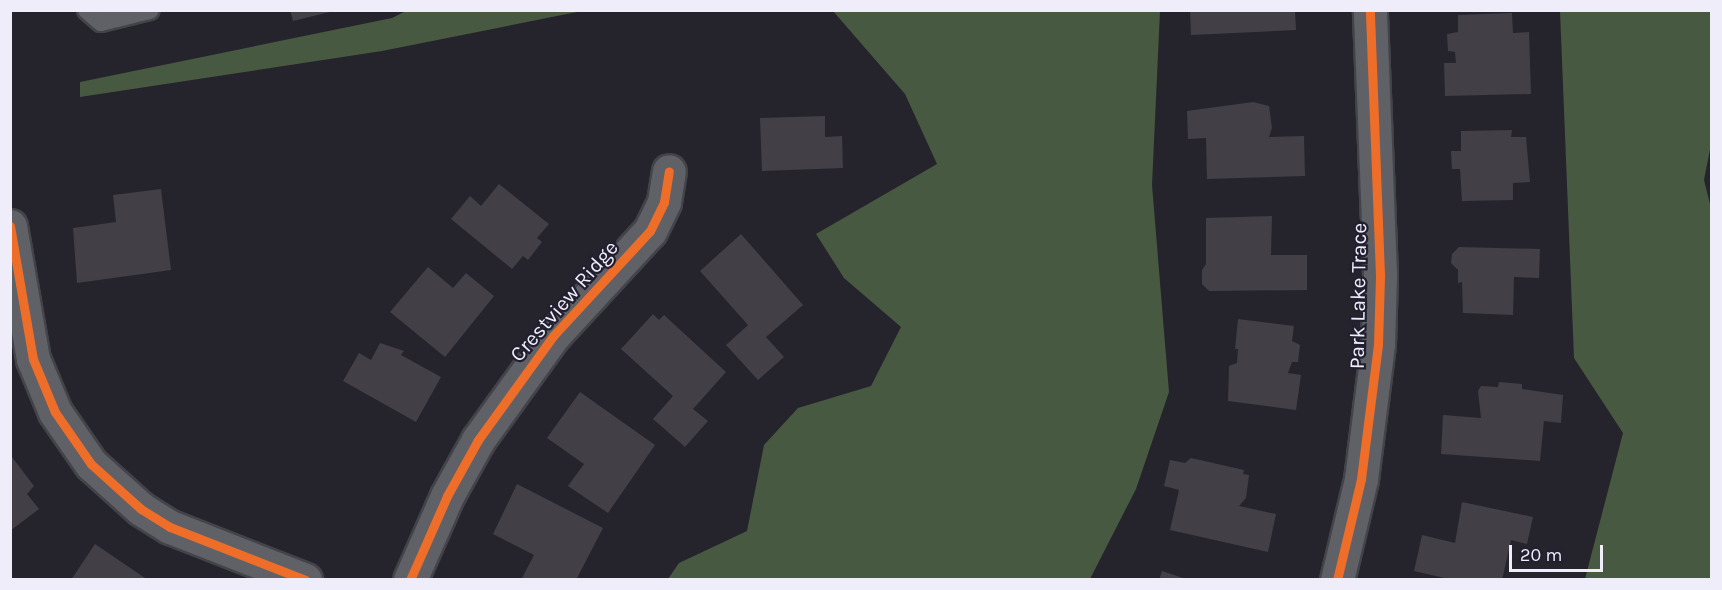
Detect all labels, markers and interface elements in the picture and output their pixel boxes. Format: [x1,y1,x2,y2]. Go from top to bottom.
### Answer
street label: Park Lake Trace [1344,223,1372,369]
street label: Crestview Ridge [505,235,623,367]
scale bar [1512,533,1606,571]
text: 20 m [1520,544,1562,566]

